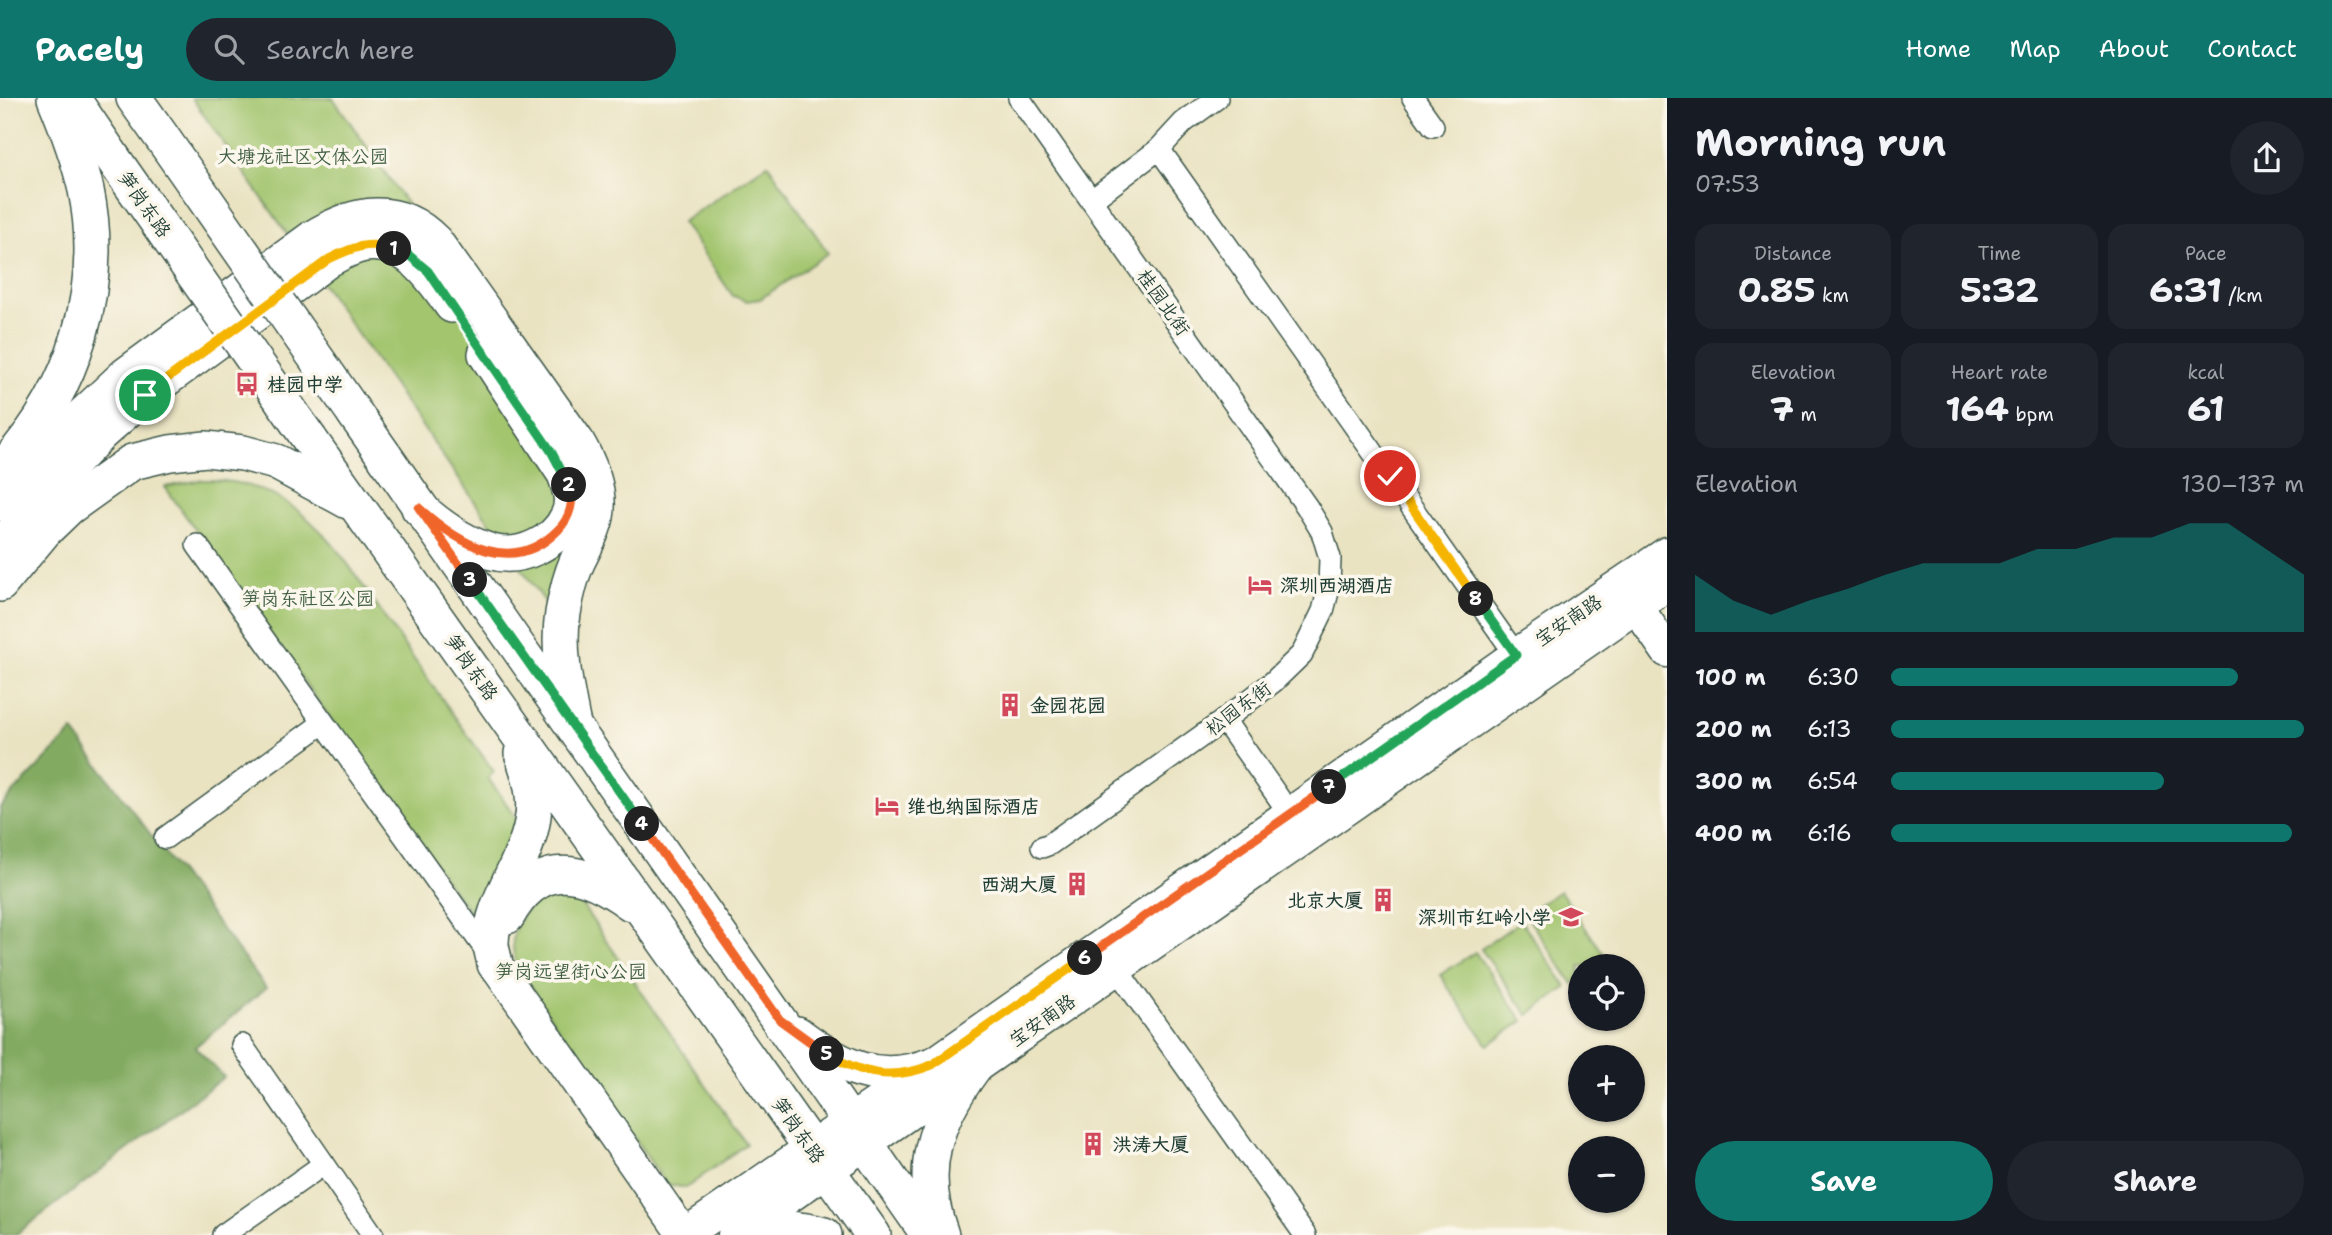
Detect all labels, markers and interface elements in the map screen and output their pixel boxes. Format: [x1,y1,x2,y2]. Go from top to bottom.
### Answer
search box [186,18,676,81]
text: Pacely [35,27,144,72]
icon: search [210,30,248,68]
text: Search here [266,32,415,67]
text: Home [1905,33,1971,65]
text: Map [2009,33,2061,65]
text: About [2099,33,2169,65]
text: Contact [2207,33,2297,65]
text: Morning run [1695,117,1946,168]
button: share [2230,121,2304,195]
park label: 大塘龙社区文体公园 [217,144,389,169]
street label: 笋岗东路 [113,166,177,243]
text: 07:53 [1695,169,1760,199]
pin: 1 [376,232,412,266]
text: 1 [389,236,398,261]
text: Distance [1754,241,1832,266]
text: Time [1978,241,2021,266]
text: Pace [2185,241,2227,266]
street label: 桂园北街 [1132,264,1196,341]
text: 0.85 [1737,266,1816,313]
text: 5:32 [1960,266,2039,313]
text: 6:31 [2149,266,2222,313]
text: km [1816,283,1849,308]
text: /km [2222,283,2263,308]
text: Elevation [1751,360,1836,385]
text: Heart rate [1951,360,2048,385]
text: kcal [2187,360,2224,385]
pin [115,365,175,425]
bus stop icon: 桂园中学 [233,370,261,398]
place label: 桂园中学 [267,372,343,397]
icon: arrive [126,376,164,414]
text: 7 [1769,385,1794,432]
text: 164 [1945,385,2009,432]
text: 61 [2187,385,2225,432]
text: m [1794,402,1817,427]
text: bpm [2009,402,2054,427]
pin [1360,446,1420,506]
icon: check [1371,457,1409,495]
pin: 2 [552,468,586,502]
text: Elevation [1695,469,1798,499]
text: 130–137 m [2181,469,2304,499]
text: 2 [562,472,575,497]
pin: 3 [452,562,488,598]
text: 3 [463,567,476,592]
hotel icon: 深圳西湖酒店 [1246,571,1274,599]
place label: 深圳西湖酒店 [1280,573,1394,598]
pin: 8 [1458,582,1494,616]
park label: 笋岗东社区公园 [241,586,375,611]
text: 8 [1469,586,1482,611]
street label: 宝安南路 [1530,589,1607,652]
street label: 笋岗东路 [440,629,504,706]
text: 100 m [1695,662,1766,692]
text: 6:30 [1807,662,1859,692]
street label: 松园东街 [1200,676,1276,741]
building icon: 金园花园 [996,691,1024,719]
place label: 金园花园 [1030,693,1106,718]
text: 200 m [1695,714,1772,744]
text: 6:13 [1807,714,1852,744]
text: 300 m [1695,766,1772,796]
text: 6:54 [1807,766,1858,796]
pin: 7 [1312,770,1346,804]
text: 7 [1322,774,1335,799]
hotel icon: 维也纳国际酒店 [873,792,901,820]
place label: 维也纳国际酒店 [907,794,1040,819]
pin: 4 [624,806,660,842]
text: 4 [635,811,648,836]
text: 400 m [1695,818,1772,848]
text: 6:16 [1807,818,1852,848]
building icon: 西湖大厦 [1063,870,1091,898]
place label: 西湖大厦 [981,872,1057,897]
building icon: 北京大厦 [1369,886,1397,914]
place label: 北京大厦 [1287,888,1363,913]
school or university icon: 深圳市红岭小学 [1557,903,1585,931]
place label: 深圳市红岭小学 [1418,905,1551,930]
pin: 6 [1068,940,1102,976]
text: 6 [1078,945,1091,970]
map controls [1568,954,1645,1213]
button: locate [1568,954,1645,1031]
park label: 笋岗远望街心公园 [495,959,647,984]
street label: 宝安南路 [1004,988,1081,1052]
pin: 5 [810,1037,844,1072]
text: 5 [821,1041,832,1066]
button: + [1568,1045,1645,1122]
street label: 笋岗东路 [767,1092,831,1169]
building icon: 洪涛大厦 [1079,1130,1107,1158]
place label: 洪涛大厦 [1113,1132,1189,1157]
button: − [1568,1136,1645,1213]
button: Save [1695,1141,1993,1221]
button: Share [2007,1141,2304,1221]

